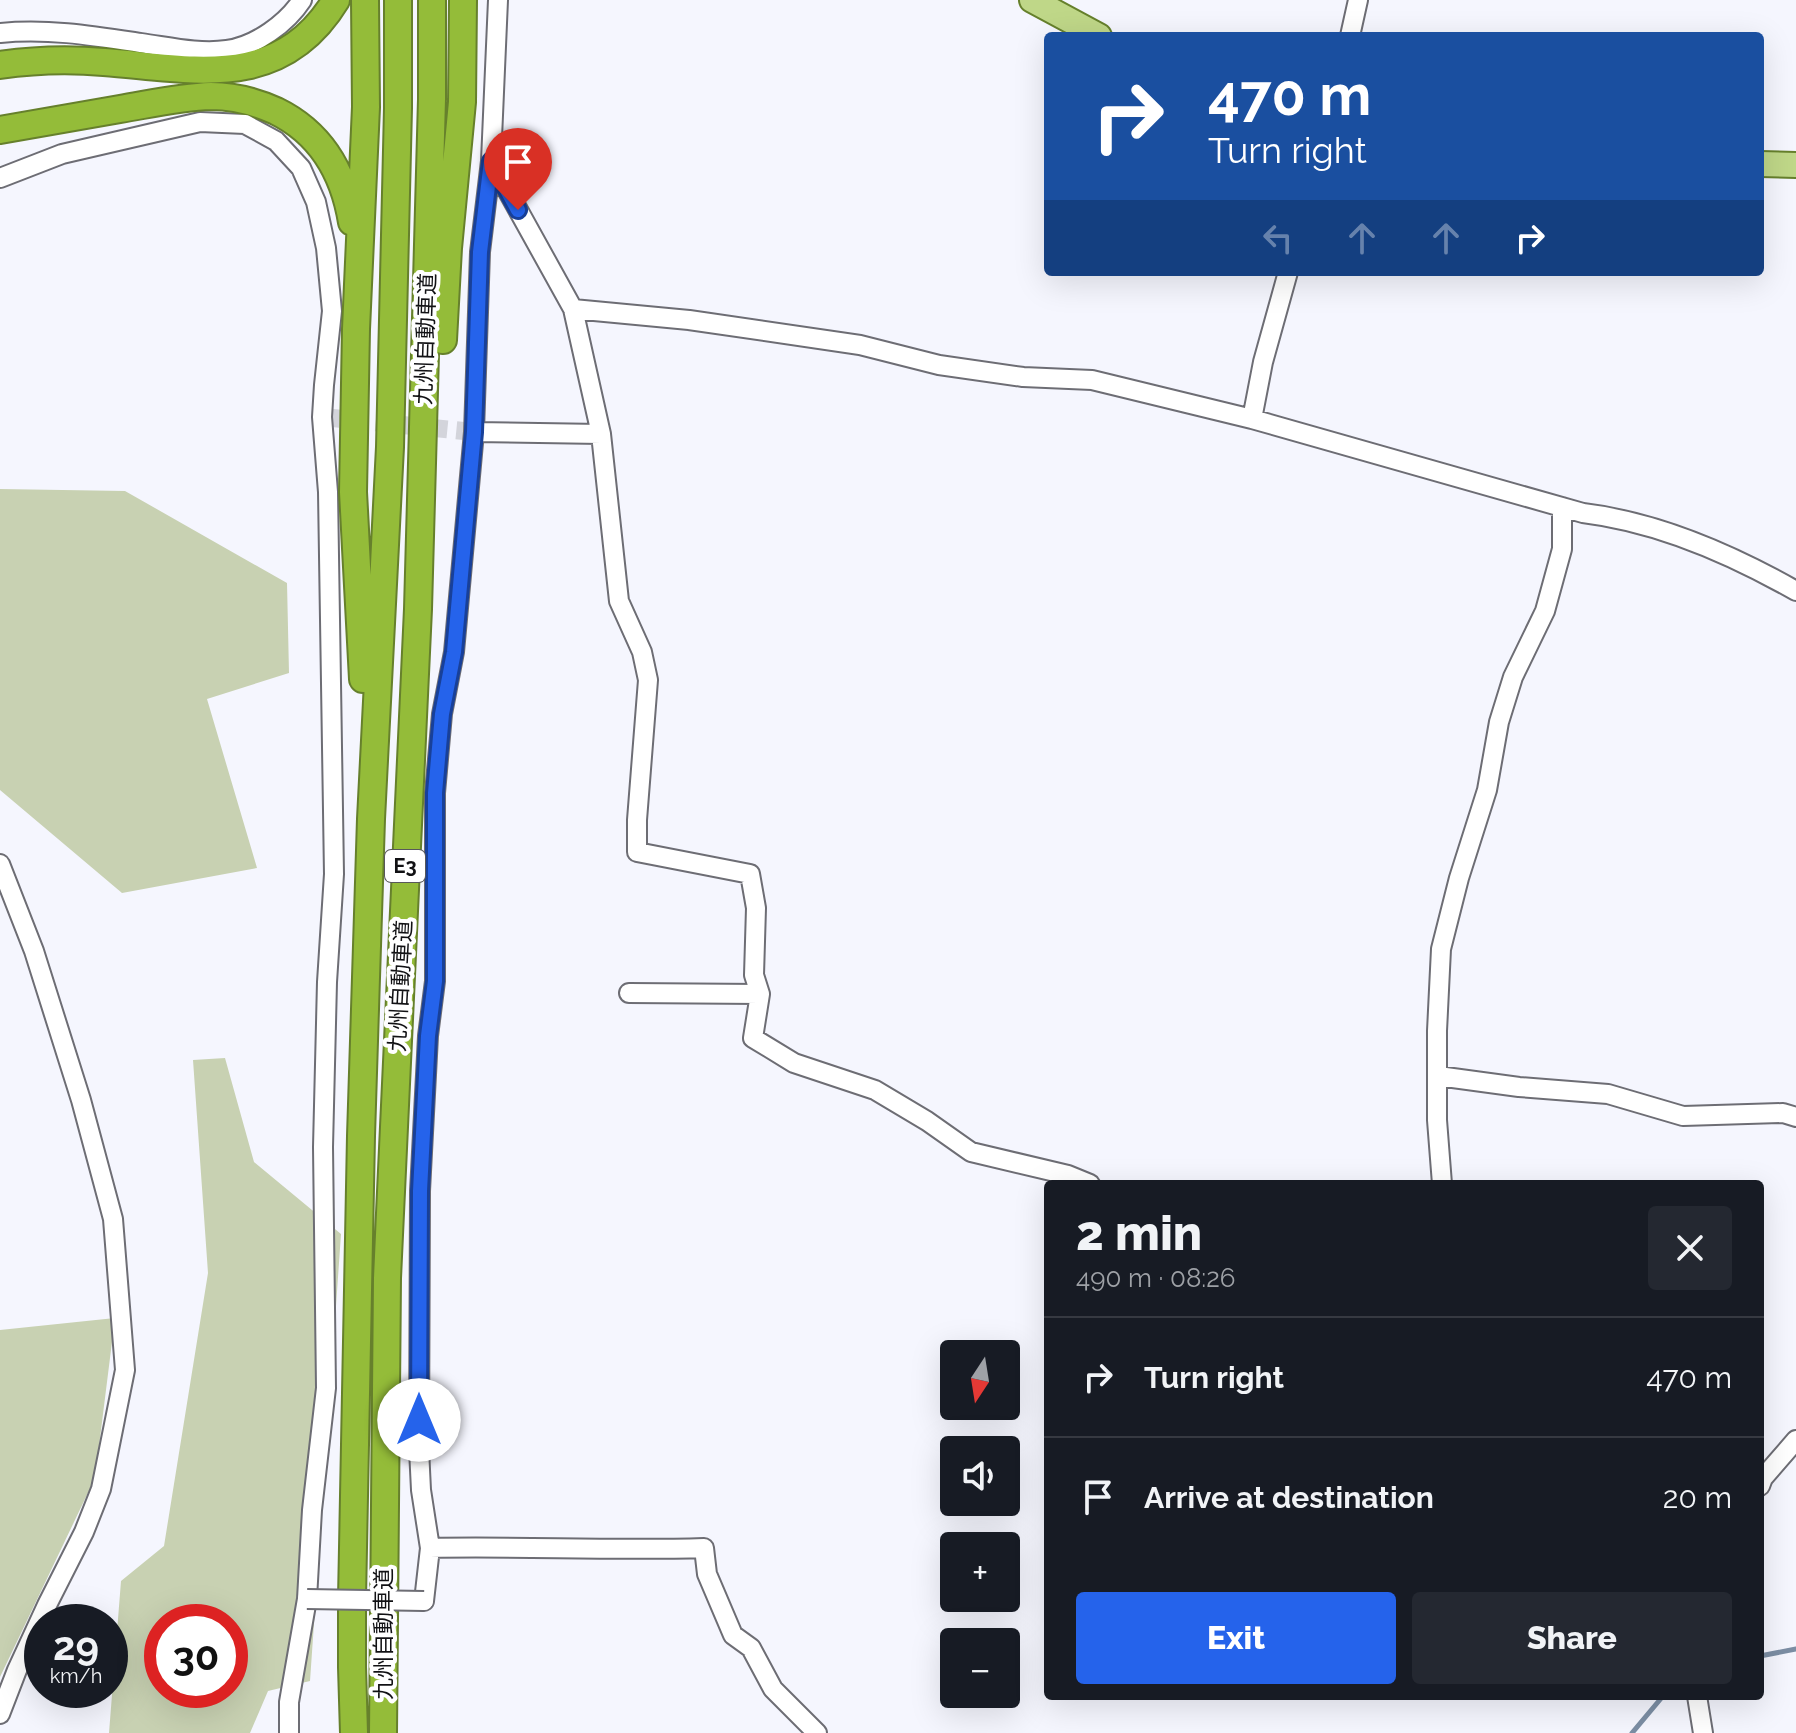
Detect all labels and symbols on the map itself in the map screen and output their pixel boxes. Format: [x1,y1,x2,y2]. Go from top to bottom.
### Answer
pin [484,128,552,210]
street label: 九州自動車道 [410,273,440,405]
road number: E3 [385,850,425,882]
street label: 九州自動車道 [384,919,416,1053]
north arrow [940,1340,1020,1420]
position arrow [377,1378,461,1462]
street label: 九州自動車道 [370,1568,396,1700]
speed limit sign: 30 [144,1604,248,1708]

